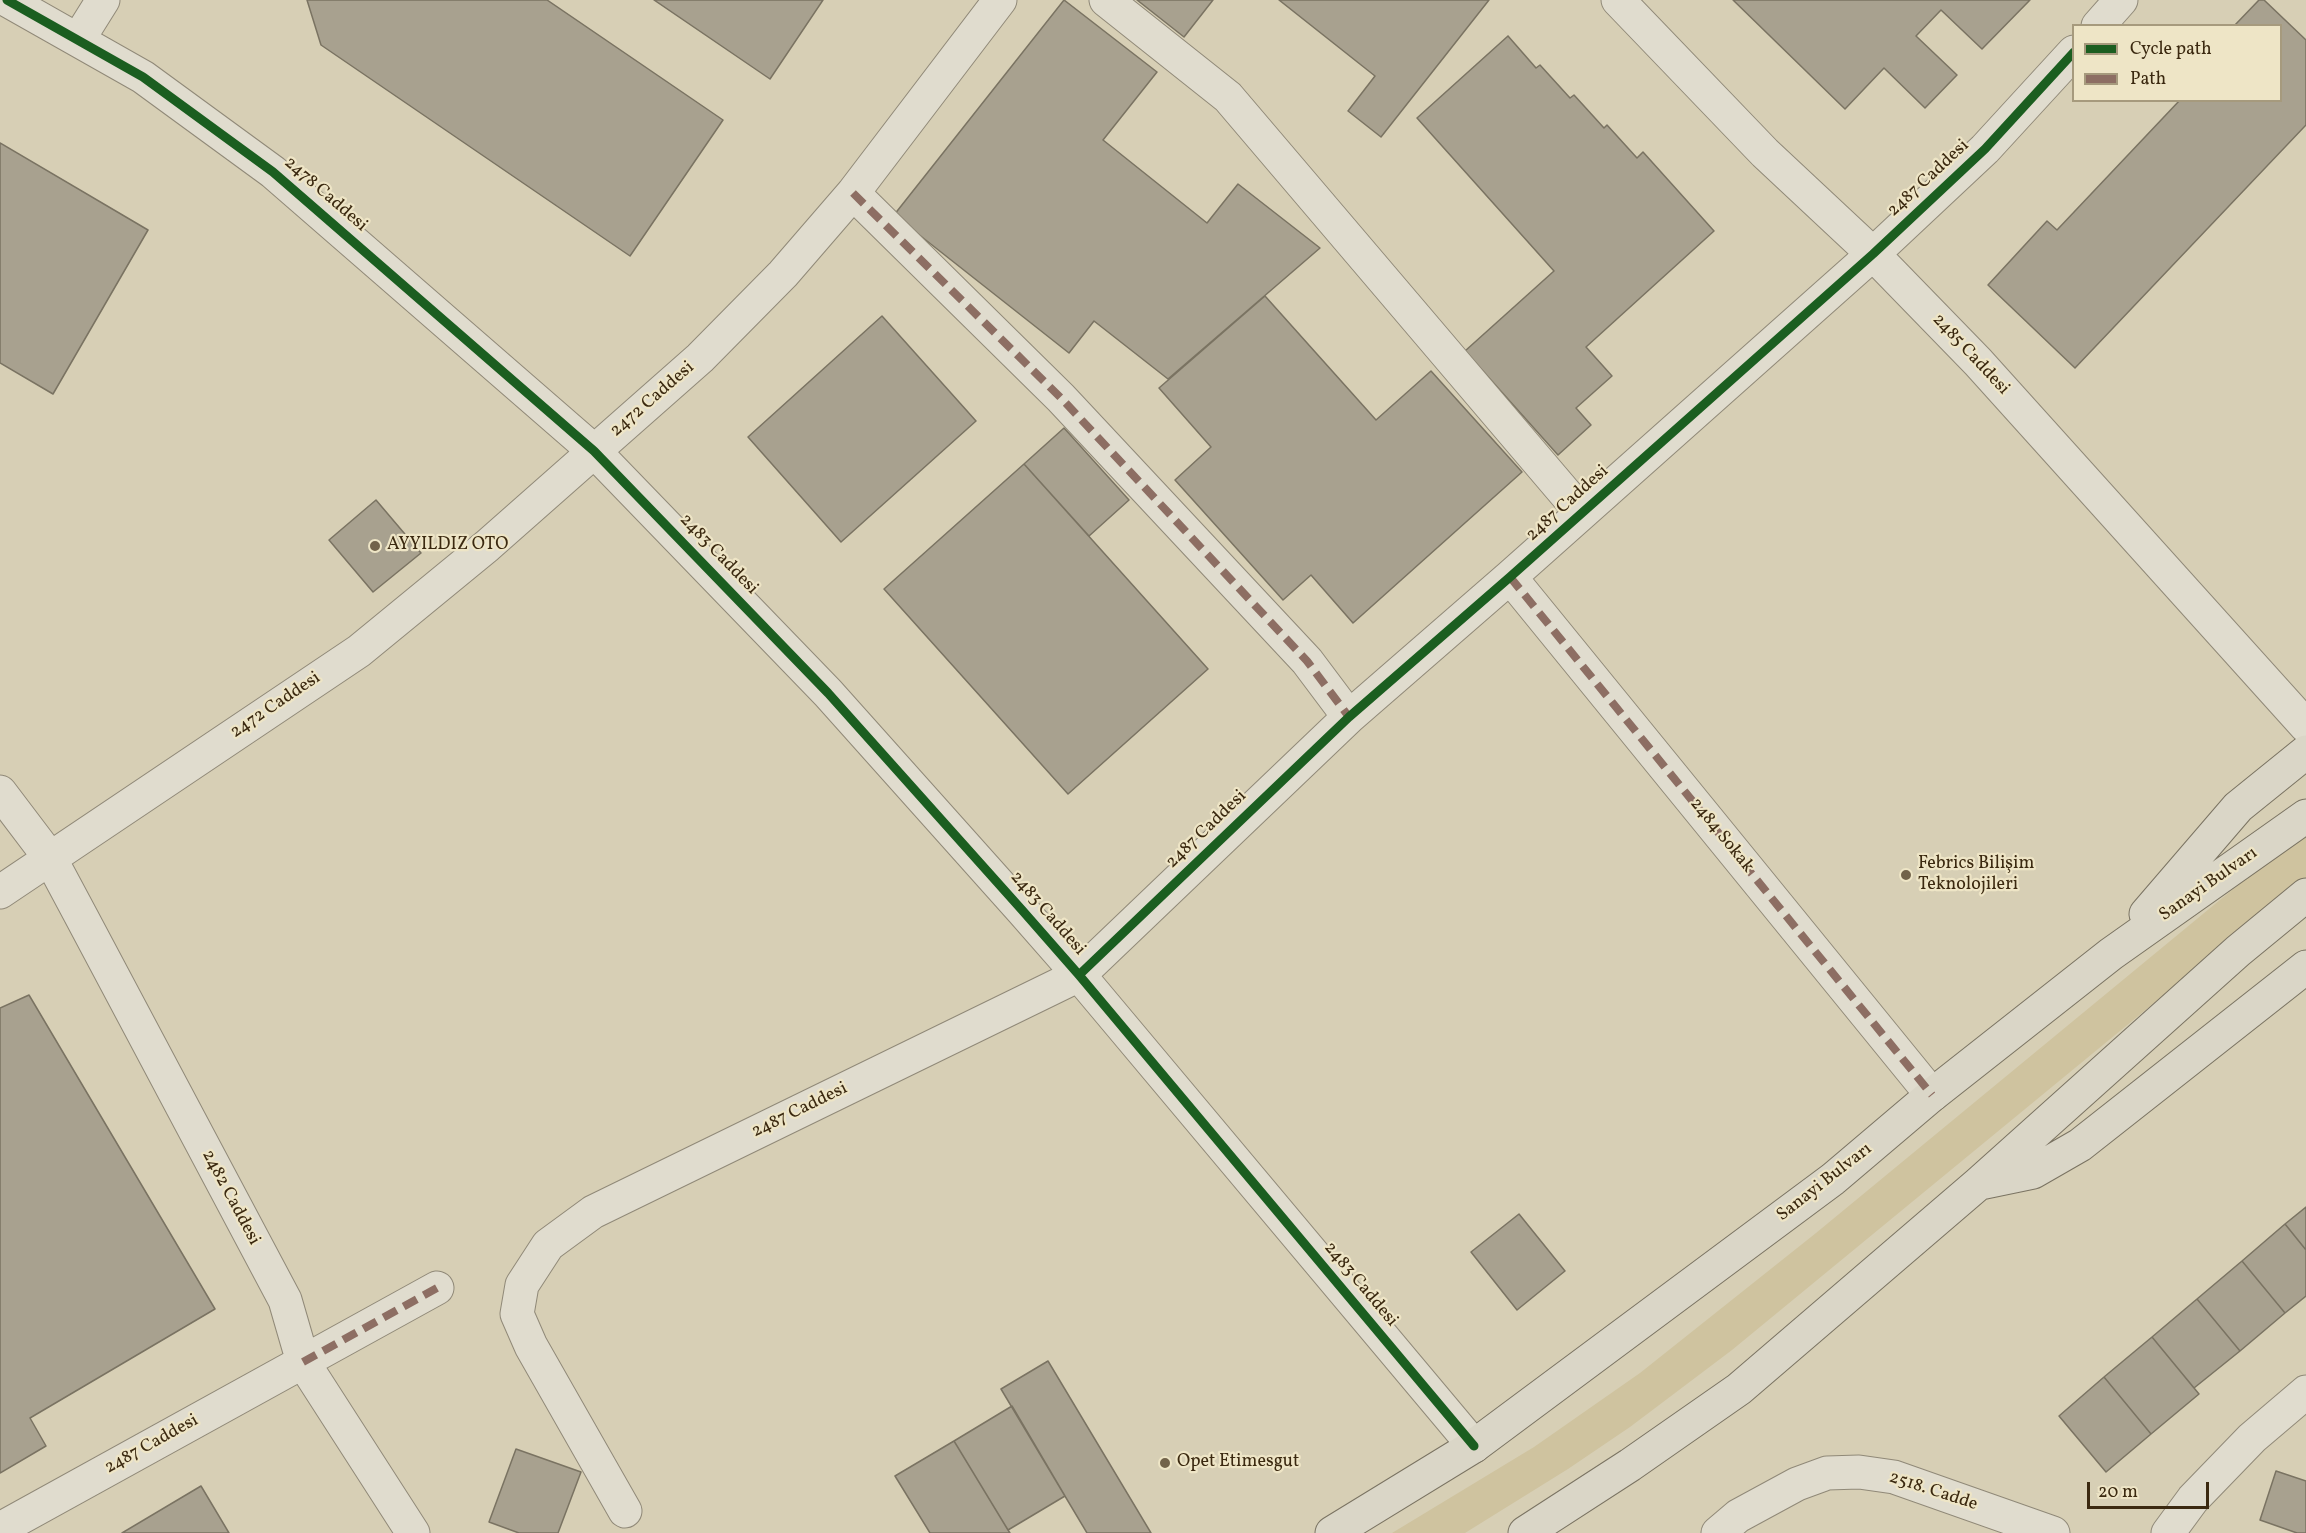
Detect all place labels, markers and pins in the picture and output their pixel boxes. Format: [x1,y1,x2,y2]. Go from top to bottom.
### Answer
place label: AYYILDIZ OTO [387,535,508,557]
marker: AYYILDIZ OTO [368,539,382,553]
place label: Febrics Bilişim Teknolojileri [1918,854,2034,896]
marker: Febrics Bilişim Teknolojileri [1899,868,1913,882]
place label: Opet Etimesgut [1177,1452,1299,1474]
marker: Opet Etimesgut [1158,1456,1172,1470]

